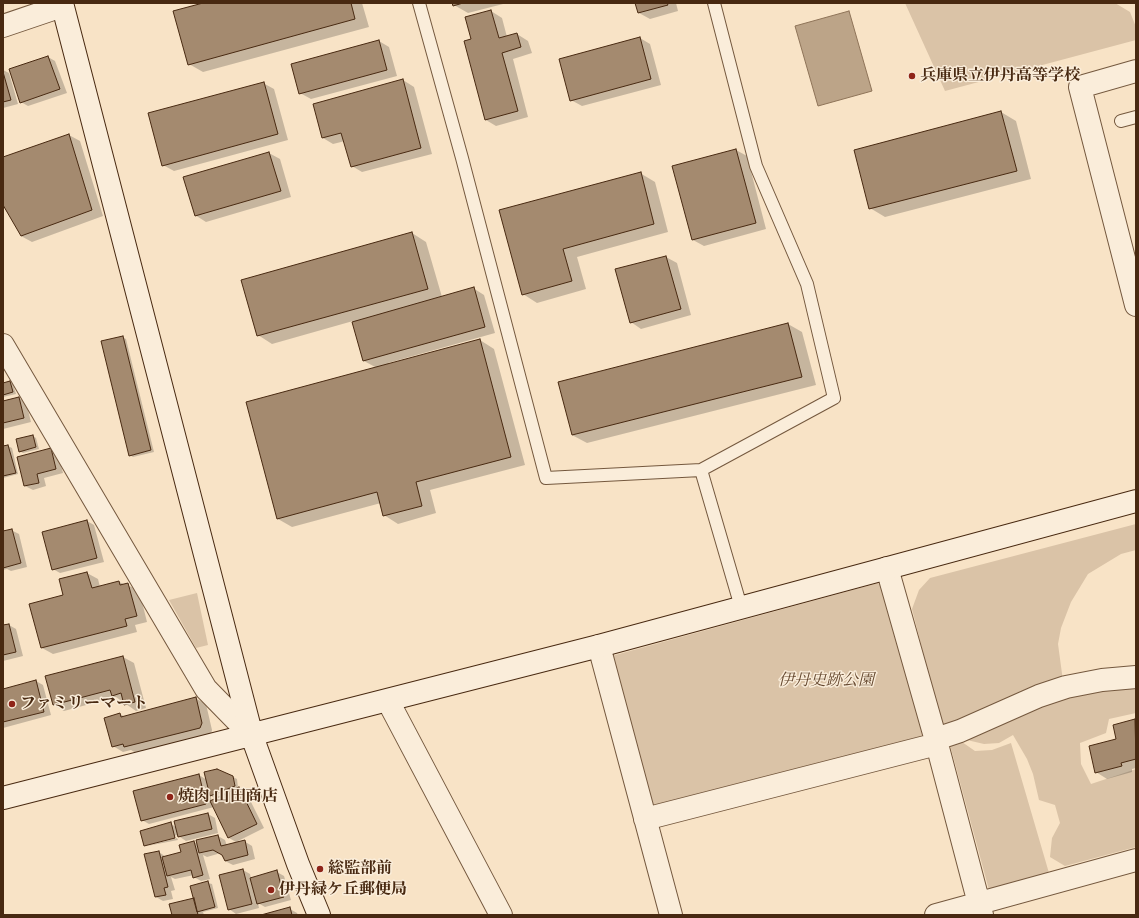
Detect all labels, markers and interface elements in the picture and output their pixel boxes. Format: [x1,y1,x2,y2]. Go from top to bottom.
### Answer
place label: 兵庫県立伊丹高等学校 [920,66,1080,86]
marker: 兵庫県立伊丹高等学校 [907,71,917,81]
park label: 伊丹史跡公園 [778,671,874,691]
place label: ファミリーマート [20,694,148,714]
marker: ファミリーマート [7,699,17,709]
place label: 焼肉 山田商店 [178,787,278,807]
marker: 焼肉 山田商店 [165,792,175,802]
place label: 総監部前 [328,859,392,879]
marker: 総監部前 [315,864,325,874]
place label: 伊丹緑ケ丘郵便局 [279,880,407,900]
marker: 伊丹緑ケ丘郵便局 [266,885,276,895]

